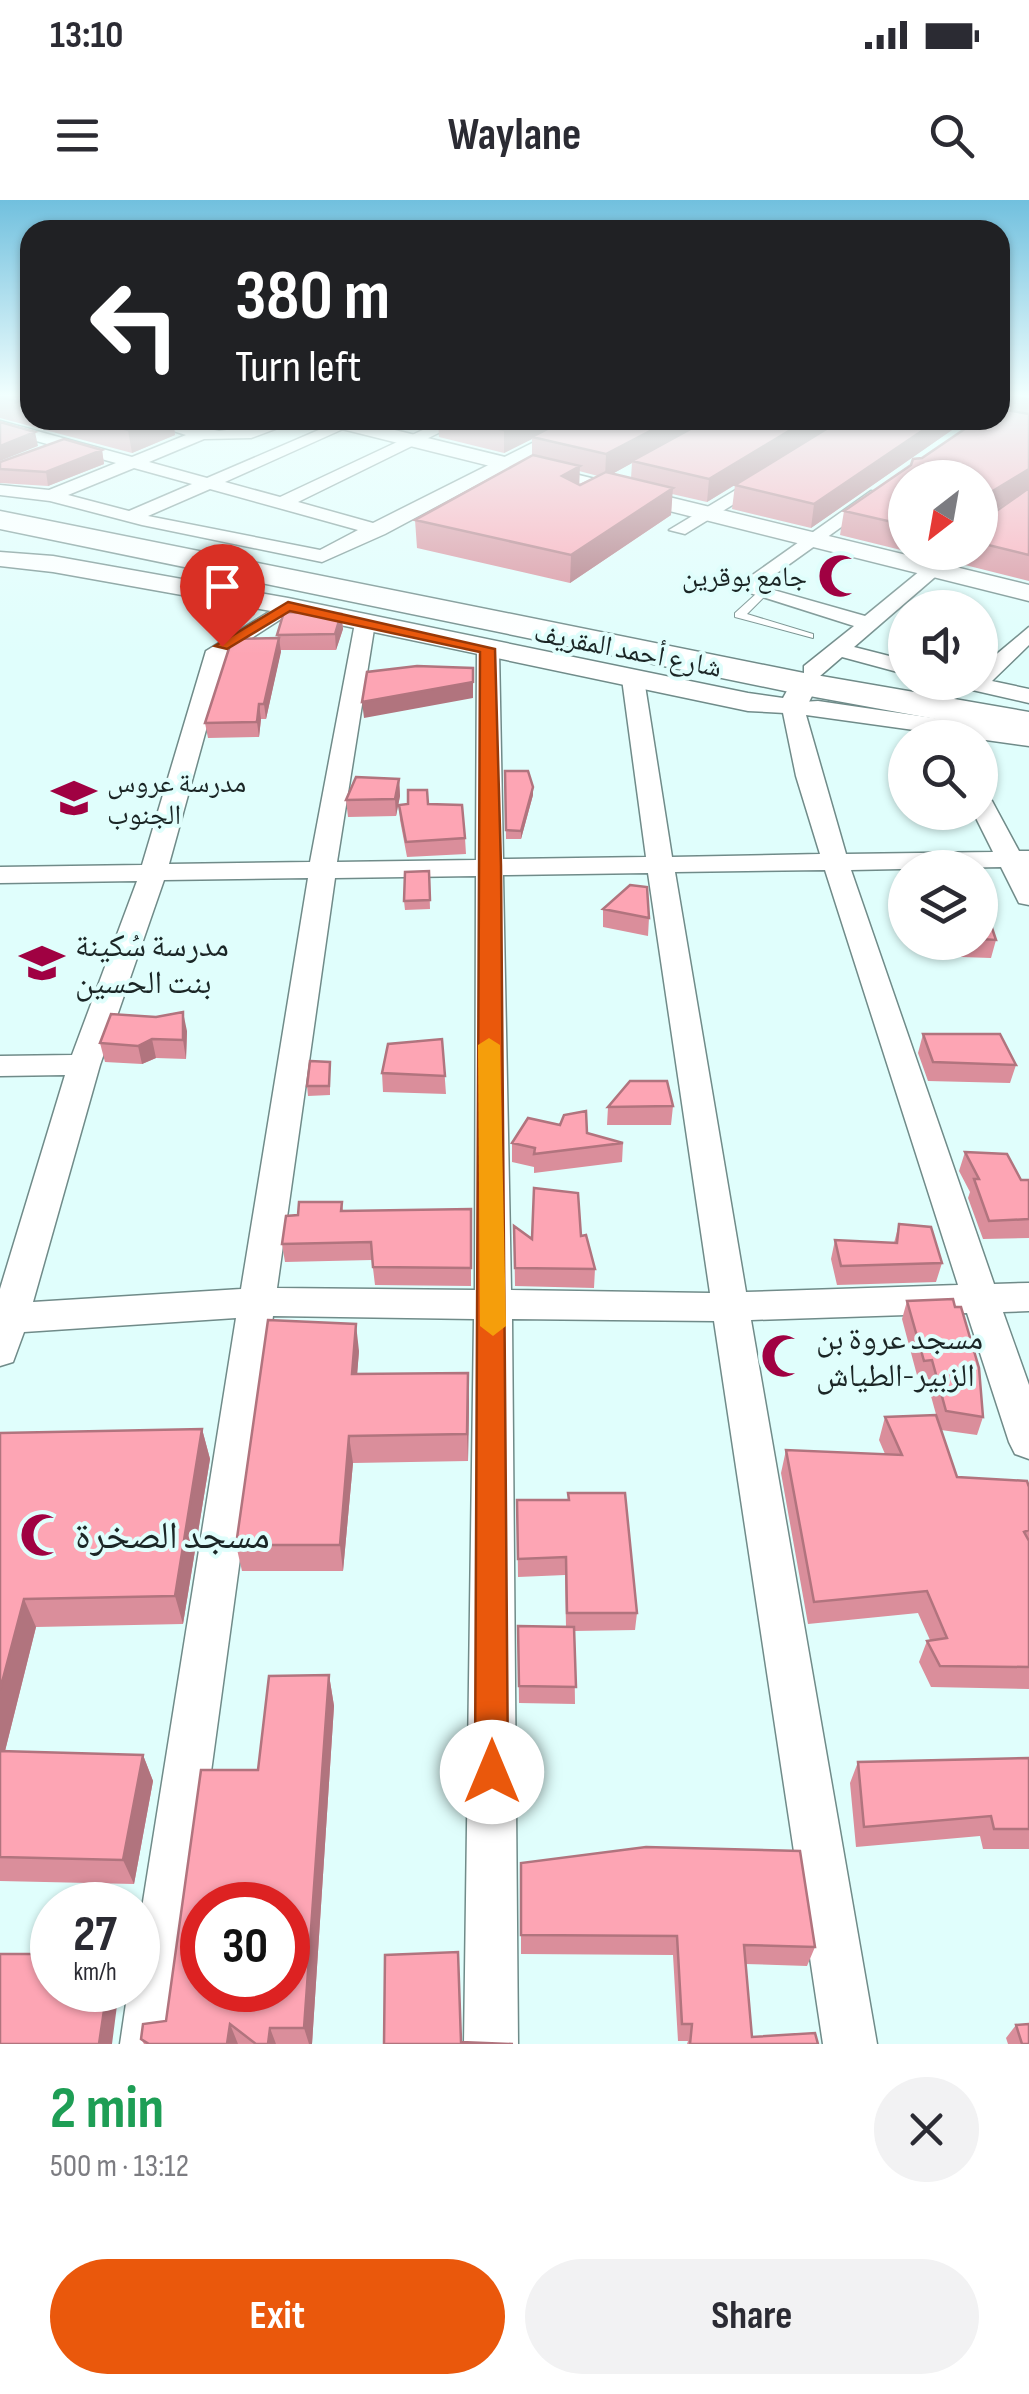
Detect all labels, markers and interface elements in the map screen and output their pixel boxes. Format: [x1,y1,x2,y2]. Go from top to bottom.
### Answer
text: 13:10 [50,13,123,58]
icon: menu [50,108,105,163]
text: Waylane [448,108,581,163]
icon: search [924,108,979,163]
text: 380 m [235,255,390,339]
icon: left [70,260,200,390]
text: Turn left [235,340,361,395]
north arrow [888,460,998,570]
map controls [888,460,998,960]
pin [180,544,265,647]
mosque icon: جامع بوقرين [816,552,864,600]
icon: arrive [195,559,250,614]
place label: جامع بوقرين [682,561,807,594]
button: sound [888,590,998,700]
street label: شارع أحمد المقريف [531,615,725,685]
button: search [888,720,998,830]
place label: مدرسة عروس الجنوب [107,767,246,832]
school or university icon: مدرسة عروس الجنوب [50,774,98,822]
button: layers [888,850,998,960]
place label: مدرسة سُكينة بنت الحسين [75,927,229,1003]
school or university icon: مدرسة سُكينة بنت الحسين [18,939,66,987]
place label: مسجد عروة بن الزبير-الطياش [816,1320,983,1396]
mosque icon: مسجد عروة بن الزبير-الطياش [759,1332,807,1380]
mosque icon: مسجد الصخرة [18,1511,66,1559]
place label: مسجد الصخرة [75,1514,270,1559]
position arrow [440,1720,544,1824]
speed limit sign: 30 [180,1882,310,2012]
text: 27 [73,1905,117,1965]
text: km/h [73,1957,117,1988]
text: 2 min [50,2073,164,2145]
button: close [874,2077,979,2182]
text: 500 m · 13:12 [50,2147,189,2186]
button: Exit [50,2259,505,2374]
button: Share [525,2259,979,2374]

